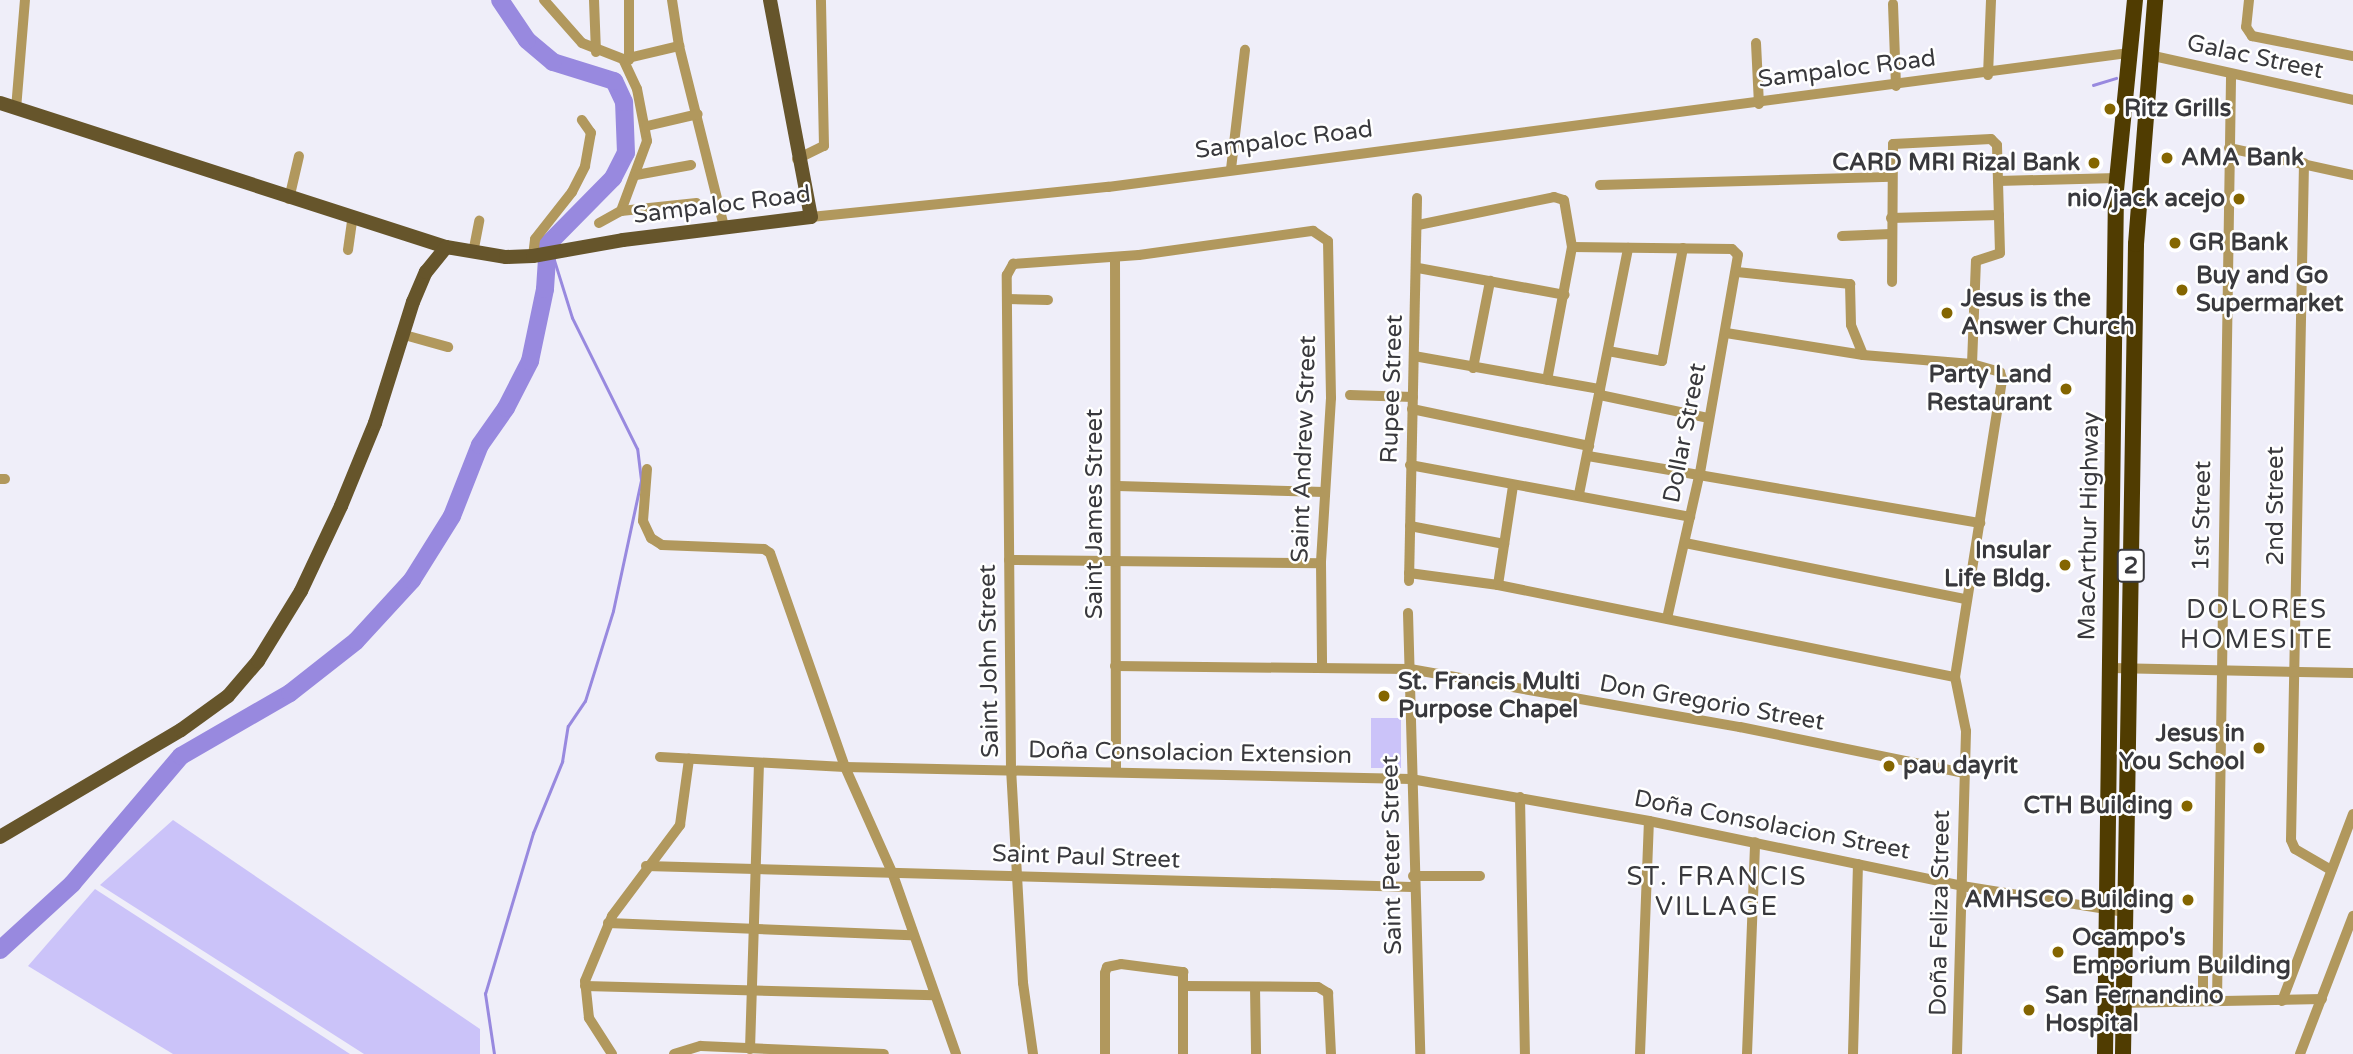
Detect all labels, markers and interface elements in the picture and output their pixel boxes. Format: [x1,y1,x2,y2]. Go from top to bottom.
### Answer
street label: Galac Street [2184,28,2326,86]
street label: Sampaloc Road [1756,44,1938,94]
place label: Ritz Grills [2124,95,2231,123]
marker: Ritz Grills [2102,101,2118,117]
street label: Sampaloc Road [1193,115,1375,165]
place label: AMA Bank [2181,144,2304,172]
place label: CARD MRI Rizal Bank [1832,149,2080,177]
marker: AMA Bank [2159,150,2175,166]
marker: CARD MRI Rizal Bank [2086,155,2102,171]
street label: Sampaloc Road [631,180,813,230]
place label: nio/jack acejo [2067,185,2225,213]
marker: nio/jack acejo [2231,191,2247,207]
place label: GR Bank [2189,229,2288,257]
marker: GR Bank [2167,235,2183,251]
place label: Buy and Go Supermarket [2196,262,2343,318]
marker: Buy and Go Supermarket [2174,282,2190,298]
place label: Jesus is the Answer Church [1961,285,2135,341]
marker: Jesus is the Answer Church [1939,305,1955,321]
street label: Rupee Street [1375,314,1409,464]
street label: Saint Andrew Street [1286,335,1322,563]
street label: Dollar Street [1657,361,1713,505]
place label: Party Land Restaurant [1927,361,2052,417]
marker: Party Land Restaurant [2058,381,2074,397]
street label: Saint James Street [1081,409,1109,619]
street label: MacArthur Highway [2073,411,2105,641]
street label: 2nd Street [2262,446,2290,566]
street label: 1st Street [2187,461,2217,571]
place label: Insular Life Bldg. [1944,537,2051,593]
road number: 2 [2115,546,2147,586]
marker: Insular Life Bldg. [2057,557,2073,573]
street label: Saint John Street [973,564,1005,758]
district label: DOLORES HOMESITE [2181,594,2333,656]
place label: St. Francis Multi Purpose Chapel [1398,668,1580,724]
street label: Don Gregorio Street [1597,669,1827,737]
marker: St. Francis Multi Purpose Chapel [1376,688,1392,704]
place label: Jesus in You School [2119,720,2245,776]
street label: Doña Consolacion Extension [1028,736,1352,770]
marker: Jesus in You School [2251,740,2267,756]
place label: pau dayrit [1903,752,2018,780]
street label: Saint Peter Street [1376,755,1408,955]
marker: pau dayrit [1881,758,1897,774]
street label: Doña Consolacion Street [1632,784,1912,866]
place label: CTH Building [2023,792,2173,820]
marker: CTH Building [2179,798,2195,814]
street label: Doña Feliza Street [1924,810,1956,1016]
street label: Saint Paul Street [991,839,1181,875]
district label: ST. FRANCIS VILLAGE [1628,861,1806,922]
place label: AMHSCO Building [1964,886,2174,914]
marker: AMHSCO Building [2180,892,2196,908]
place label: Ocampo's Emporium Building [2072,924,2291,980]
marker: Ocampo's Emporium Building [2050,944,2066,960]
place label: San Fernandino Hospital [2045,982,2224,1038]
marker: San Fernandino Hospital [2019,1000,2039,1020]

